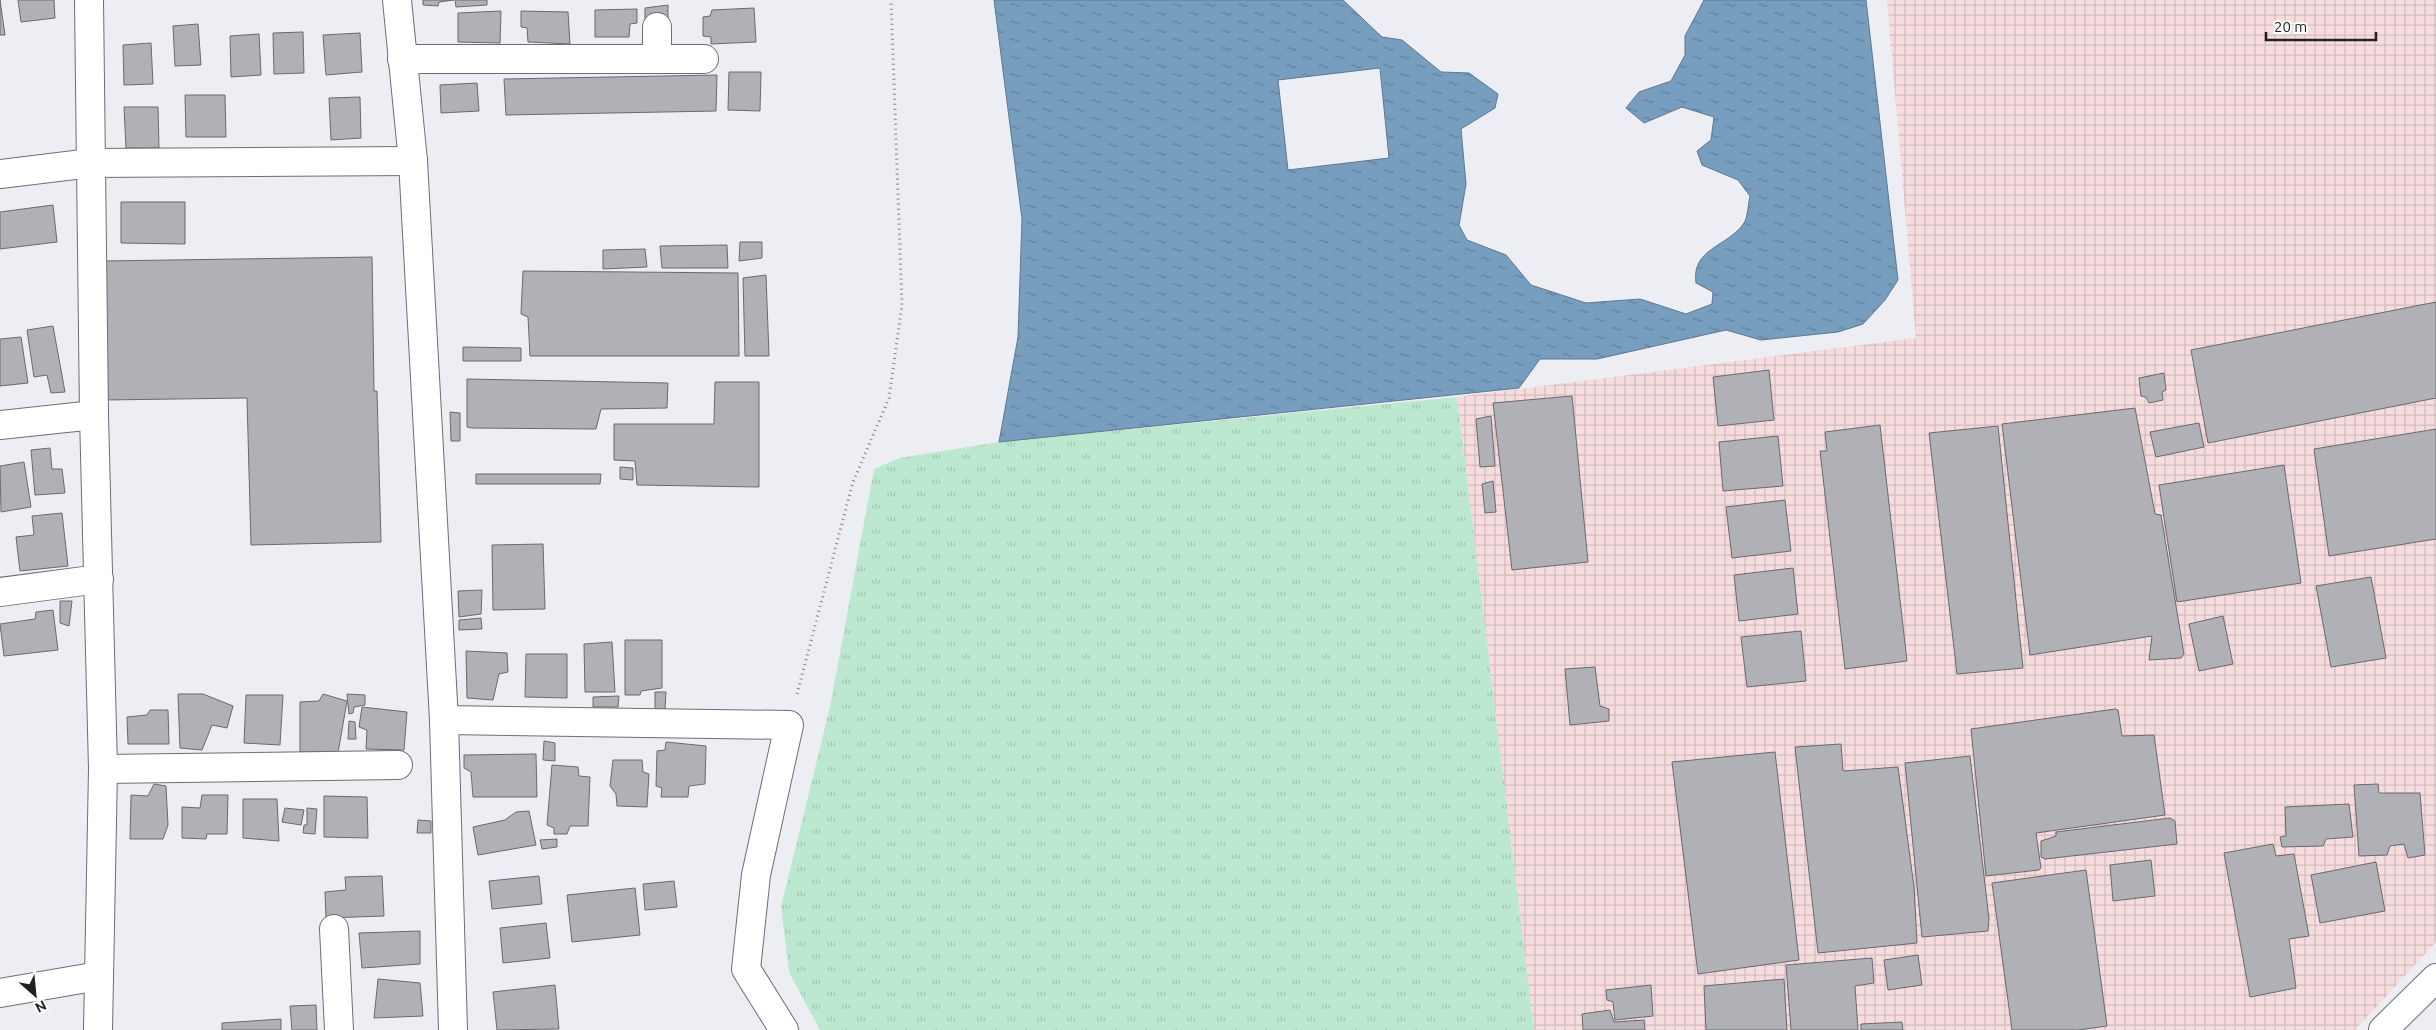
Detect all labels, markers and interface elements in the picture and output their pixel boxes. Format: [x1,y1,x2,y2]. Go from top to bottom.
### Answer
scale bar [2266,10,2376,42]
text: 20 m [2274,18,2307,35]
north arrow [10,970,60,1020]
text: N [33,997,49,1016]

